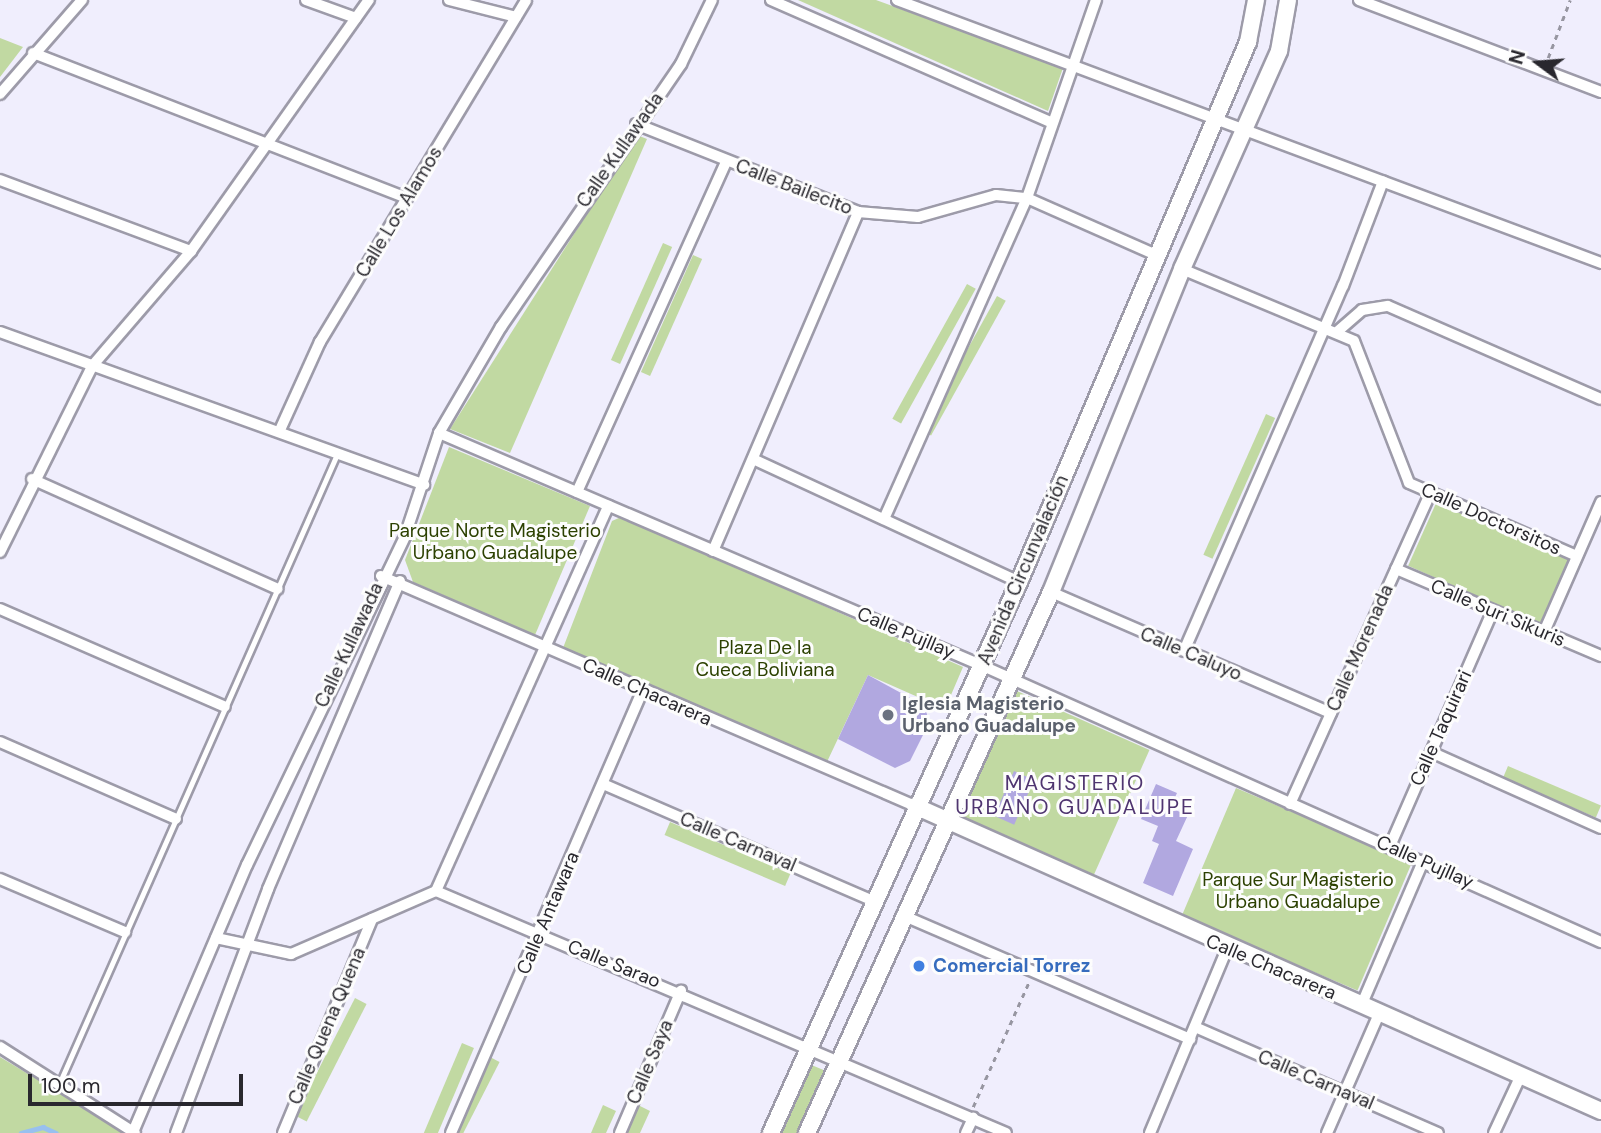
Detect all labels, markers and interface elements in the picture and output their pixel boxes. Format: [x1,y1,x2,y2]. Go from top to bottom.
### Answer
north arrow [1503,28,1573,98]
text: N [1503,47,1531,67]
street label: Calle Kullawada [572,88,668,212]
street label: Calle Los Alamos [351,142,447,282]
street label: Calle Bailecito [732,154,856,220]
street label: Avenida Circunvalación [973,472,1073,668]
street label: Calle Doctorsitos [1417,478,1565,560]
park label: Parque Norte Magisterio Urbano Guadalupe [389,520,601,564]
street label: Calle Suri Sikuris [1427,574,1569,652]
street label: Calle Kullawada [310,579,388,711]
street label: Calle Morenada [1322,581,1398,715]
street label: Calle Pujllay [854,602,958,664]
street label: Calle Caluyo [1137,622,1245,686]
park label: Plaza De la Cueca Boliviana [695,637,835,681]
street label: Calle Chacarera [579,653,715,731]
street label: Calle Taquirari [1405,667,1477,789]
place label: Iglesia Magisterio Urbano Guadalupe [902,693,1076,737]
marker: Iglesia Magisterio Urbano Guadalupe [880,707,896,723]
district label: MAGISTERIO URBANO GUADALUPE [957,770,1193,820]
street label: Calle Carnaval [676,807,800,877]
street label: Calle Pujllay [1373,830,1477,894]
street label: Calle Antawara [512,848,584,978]
park label: Parque Sur Magisterio Urbano Guadalupe [1202,869,1394,913]
street label: Calle Chacarera [1202,929,1340,1005]
street label: Calle Sarao [564,935,664,993]
street label: Calle Quena Quena [284,944,370,1108]
place label: Comercial Torrez [933,955,1090,977]
marker: Comercial Torrez [911,958,927,974]
street label: Calle Saya [622,1016,678,1108]
street label: Calle Carnaval [1254,1045,1378,1115]
scale bar [32,1060,247,1104]
text: 100 m [41,1072,101,1100]

